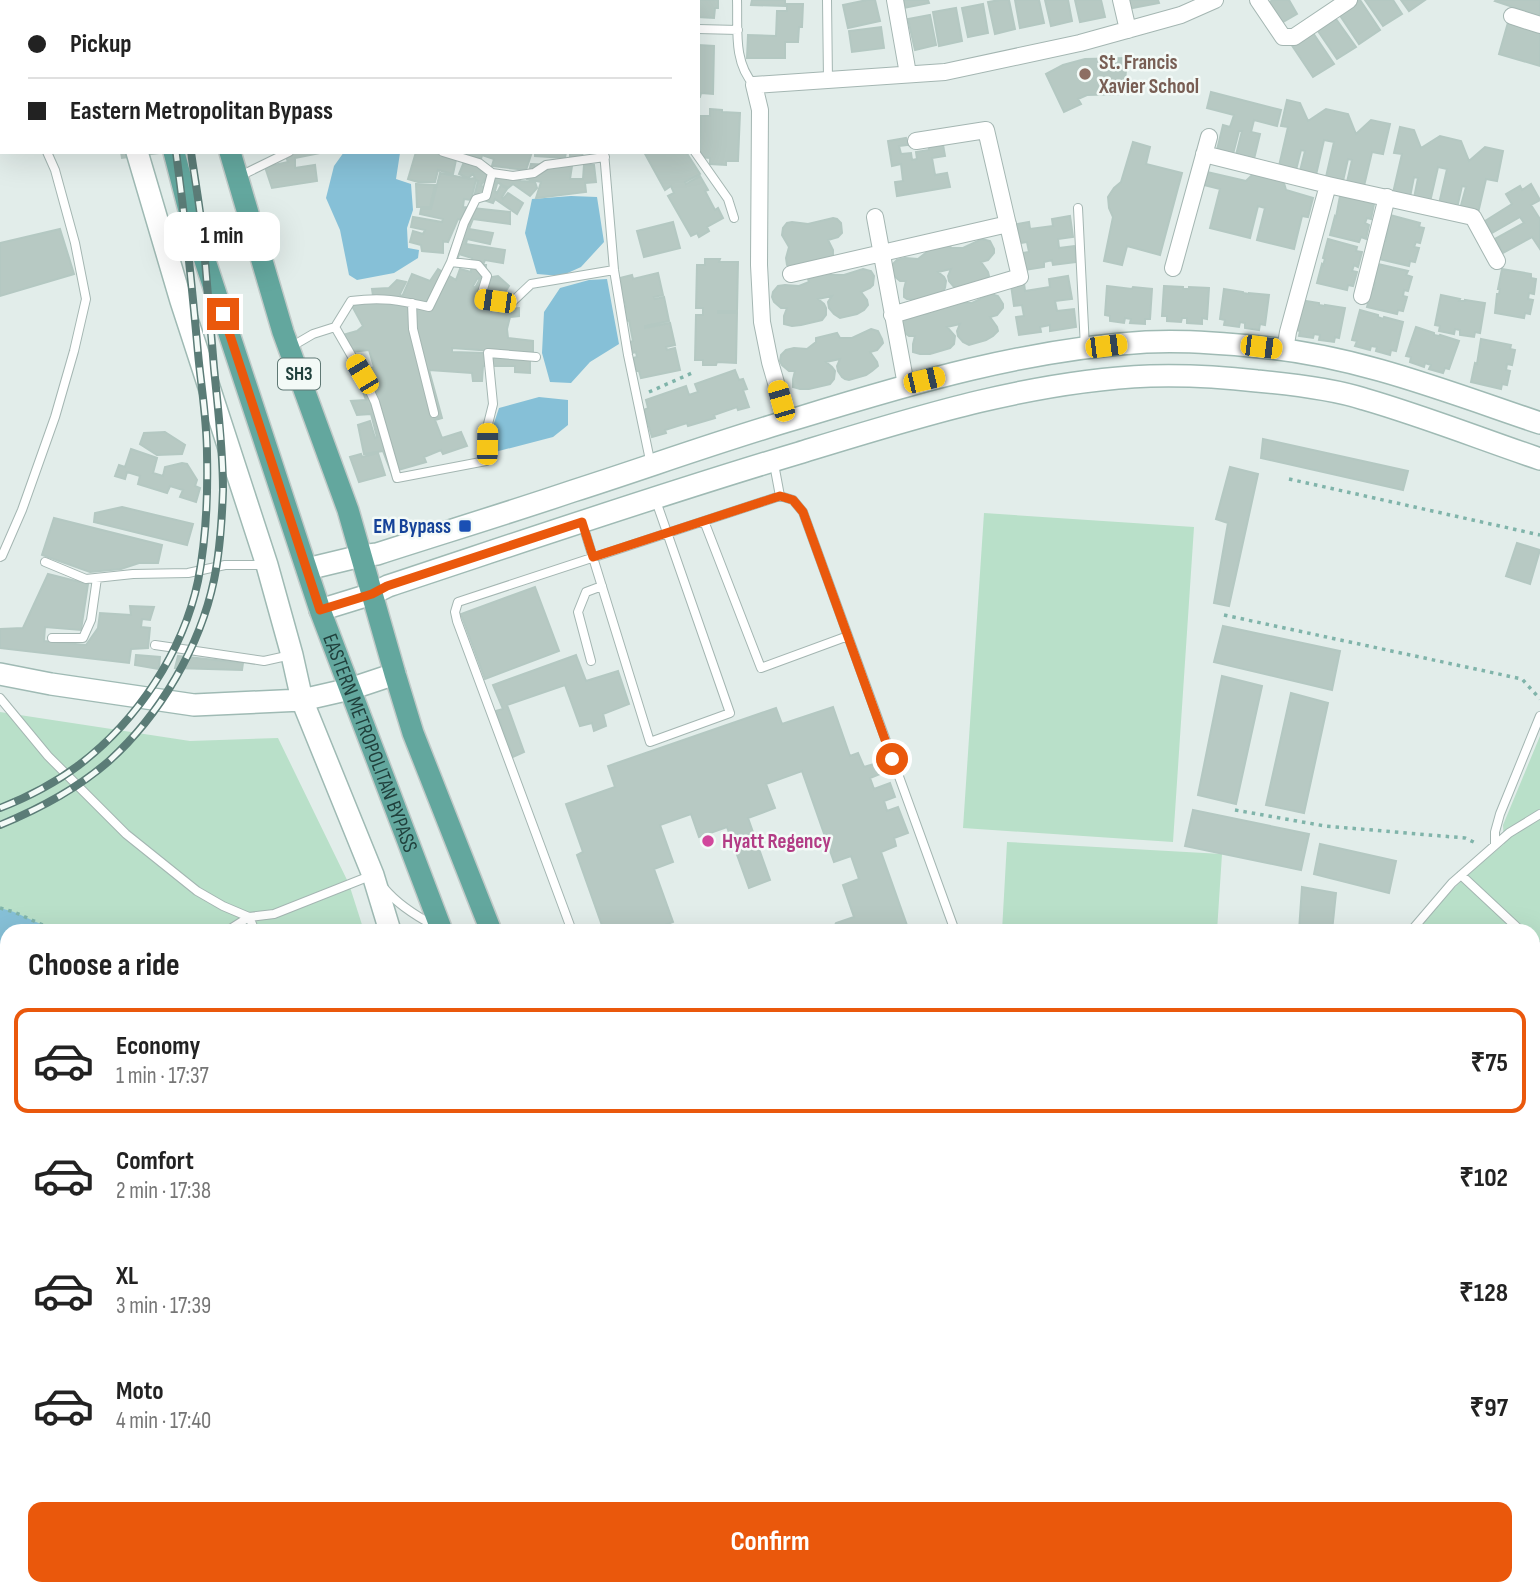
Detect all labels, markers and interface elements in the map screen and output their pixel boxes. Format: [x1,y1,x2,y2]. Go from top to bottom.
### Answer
text: Pickup [70,29,132,60]
place label: St. Francis Xavier School [1098,50,1199,99]
marker: St. Francis Xavier School [1077,66,1093,82]
text: Eastern Metropolitan Bypass [70,96,333,127]
callout: 1 min [165,212,281,262]
text: 1 min [201,222,243,250]
car [473,288,518,314]
route end [207,298,239,330]
car [1084,333,1129,359]
car [1239,334,1284,360]
car [343,351,382,397]
road number: SH3 [278,358,320,390]
car [902,365,947,395]
car [766,378,797,424]
car [477,423,498,465]
place label: EM Bypass [373,514,451,539]
marker: EM Bypass [457,518,473,534]
street label: EASTERN METROPOLITAN BYPASS [318,630,423,856]
route start [876,743,908,775]
place label: Hyatt Regency [722,829,831,854]
marker: Hyatt Regency [700,833,716,849]
text: Choose a ride [28,946,180,985]
icon: car [32,1029,95,1092]
text: Economy [116,1031,200,1062]
text: ₹75 [1470,1048,1508,1079]
text: 1 min · 17:37 [116,1062,209,1090]
icon: car [32,1144,95,1207]
text: Comfort [116,1146,194,1177]
text: ₹102 [1459,1163,1508,1194]
text: 2 min · 17:38 [116,1177,211,1205]
icon: car [32,1259,95,1322]
text: XL [116,1261,138,1292]
text: ₹128 [1459,1278,1508,1309]
text: 3 min · 17:39 [116,1292,211,1320]
icon: car [32,1374,95,1437]
text: Moto [116,1376,164,1407]
text: ₹97 [1469,1393,1508,1424]
text: 4 min · 17:40 [116,1407,211,1435]
button: Confirm [28,1502,1512,1582]

